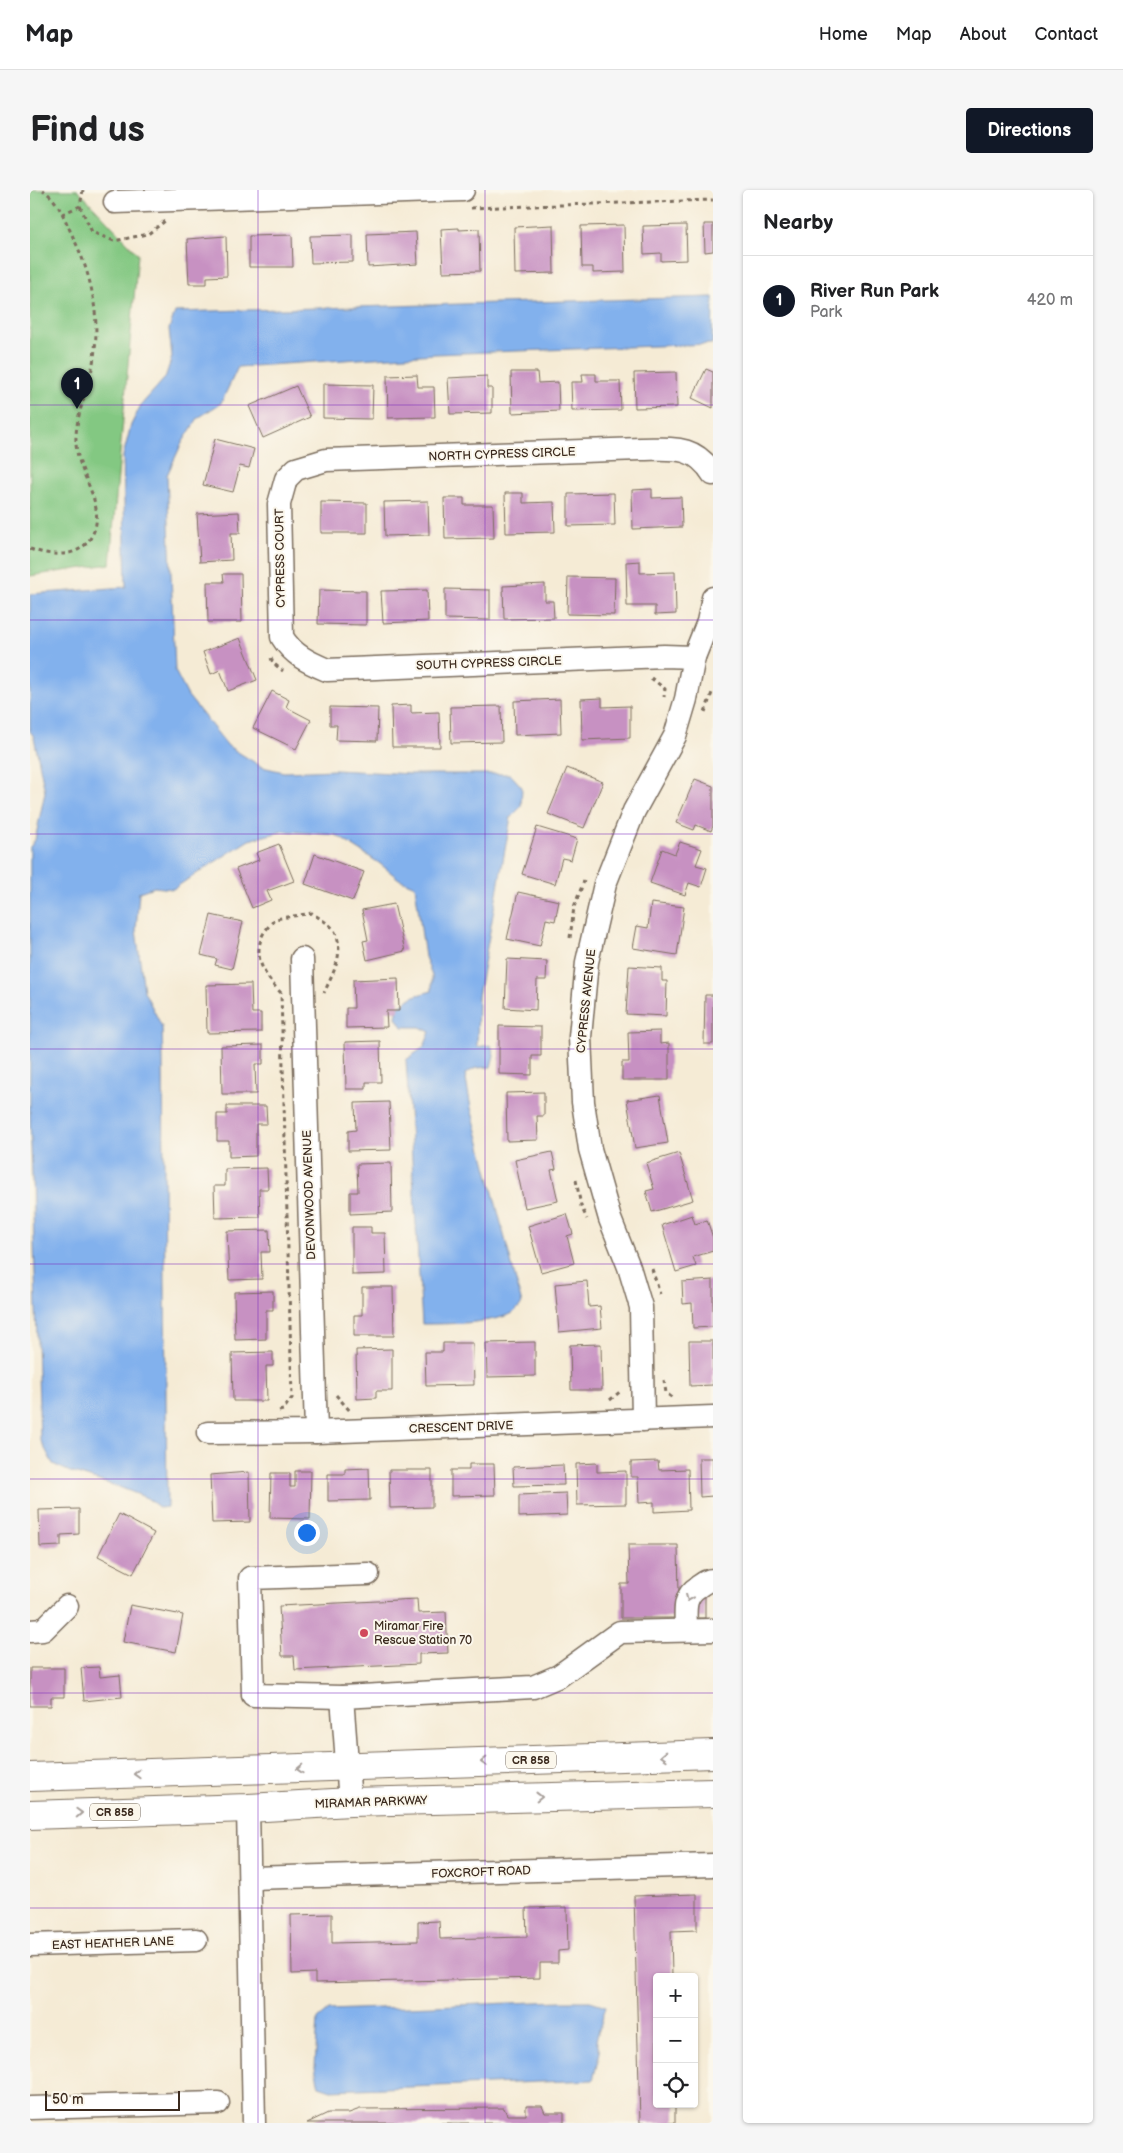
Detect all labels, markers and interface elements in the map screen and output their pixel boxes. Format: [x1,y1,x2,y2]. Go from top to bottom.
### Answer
text: Map [25,20,73,49]
text: Home [819,24,868,45]
text: Map [896,24,932,45]
text: About [960,24,1007,45]
text: Contact [1035,24,1098,45]
button: Directions [966,108,1093,153]
text: Find us [30,109,145,152]
text: Nearby [763,210,833,235]
text: River Run Park [810,280,939,303]
text: 1 [776,291,782,310]
text: 420 m [1027,291,1073,310]
text: Park [810,303,842,322]
pin: 1 [61,368,93,409]
street label: NORTH CYPRESS CIRCLE [428,444,576,465]
street label: CYPRESS COURT [272,507,289,608]
street label: SOUTH CYPRESS CIRCLE [416,653,562,674]
street label: CYPRESS AVENUE [574,948,599,1054]
street label: DEVONWOOD AVENUE [300,1130,319,1260]
street label: CRESCENT DRIVE [409,1418,514,1437]
your location [294,1520,320,1546]
one-way arrow [685,1594,695,1602]
place label: Miramar Fire Rescue Station 70 [374,1619,472,1648]
marker: Miramar Fire Rescue Station 70 [358,1627,370,1639]
one-way arrow [660,1750,668,1761]
road number: CR 858 [506,1752,556,1768]
one-way arrow [480,1757,488,1767]
one-way arrow [295,1763,303,1774]
one-way arrow [133,1768,141,1779]
one-way arrow [535,1792,543,1802]
street label: MIRAMAR PARKWAY [314,1793,429,1812]
road number: CR 858 [90,1804,140,1820]
one-way arrow [75,1808,83,1818]
street label: FOXCROFT ROAD [431,1863,531,1882]
street label: EAST HEATHER LANE [52,1934,175,1953]
map controls [653,1973,698,2108]
button: + [653,1973,698,2018]
button: − [653,2018,698,2063]
button: locate [653,2063,698,2108]
scale bar [45,2088,180,2111]
text: 50 m [52,2091,84,2108]

